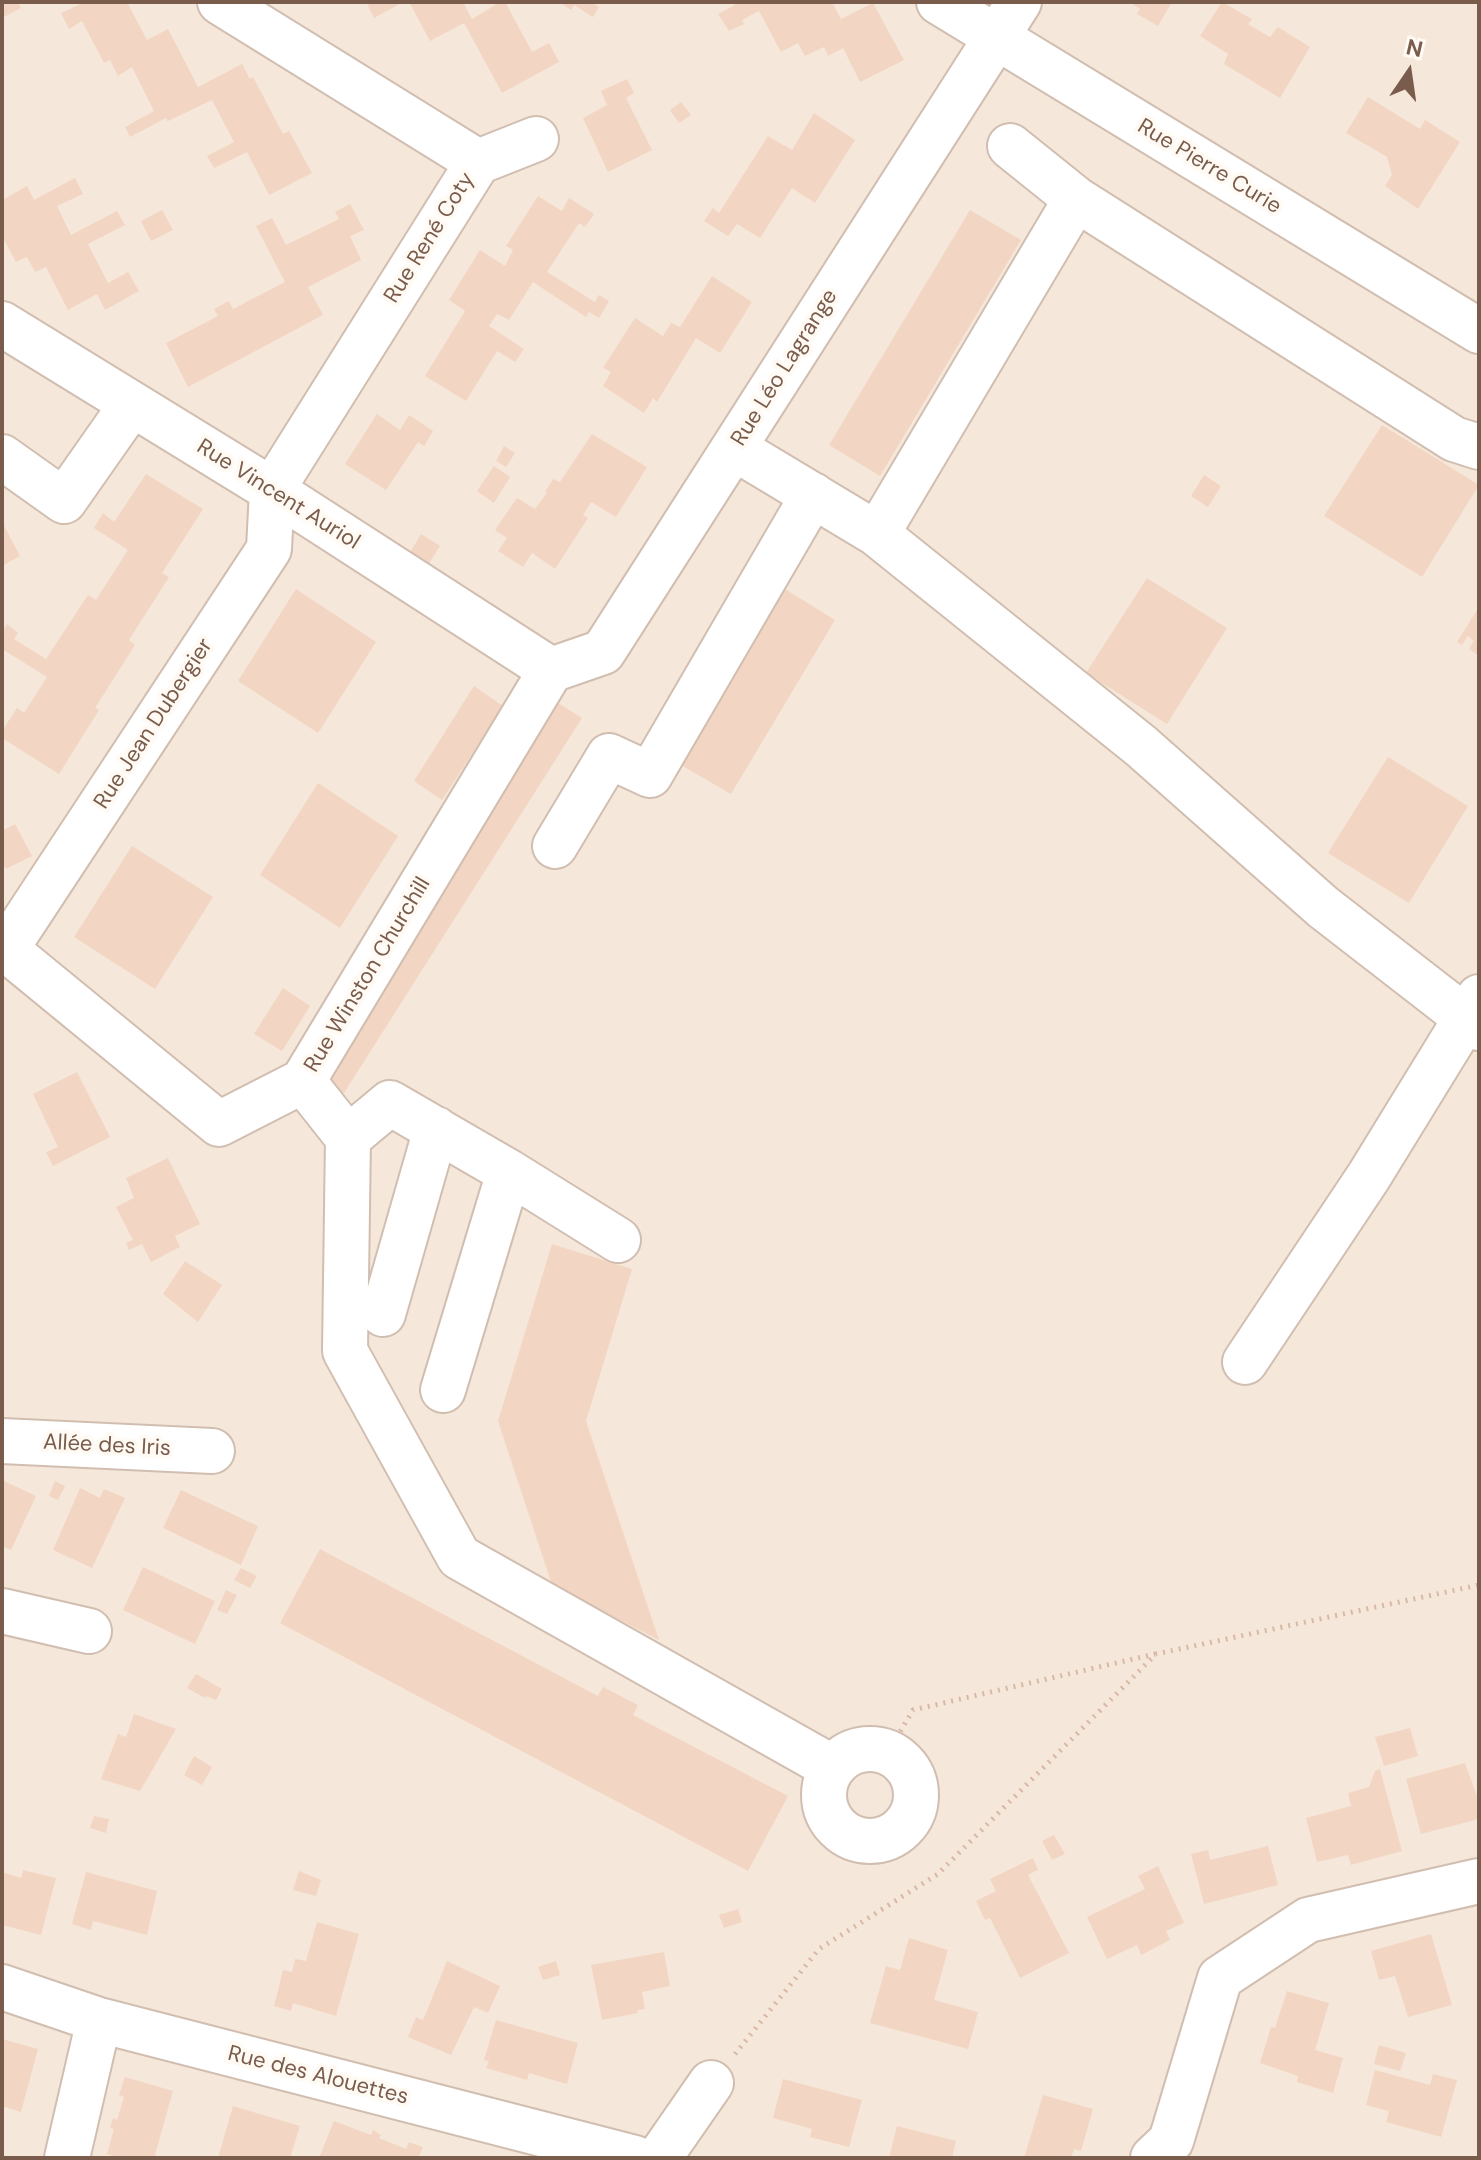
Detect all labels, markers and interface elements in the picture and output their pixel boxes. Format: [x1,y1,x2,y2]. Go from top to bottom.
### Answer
north arrow [1369,32,1449,112]
text: N [1403,32,1426,64]
street label: Rue Pierre Curie [1132,114,1286,220]
street label: Rue René Coty [379,168,481,308]
street label: Rue Léo Lagrange [726,285,844,451]
street label: Rue Vincent Auriol [192,434,364,556]
street label: Rue Jean Dubergier [89,634,219,814]
street label: Rue Winston Churchill [299,873,437,1077]
street label: Allée des Iris [42,1429,172,1463]
street label: Rue des Alouettes [225,2041,411,2111]

